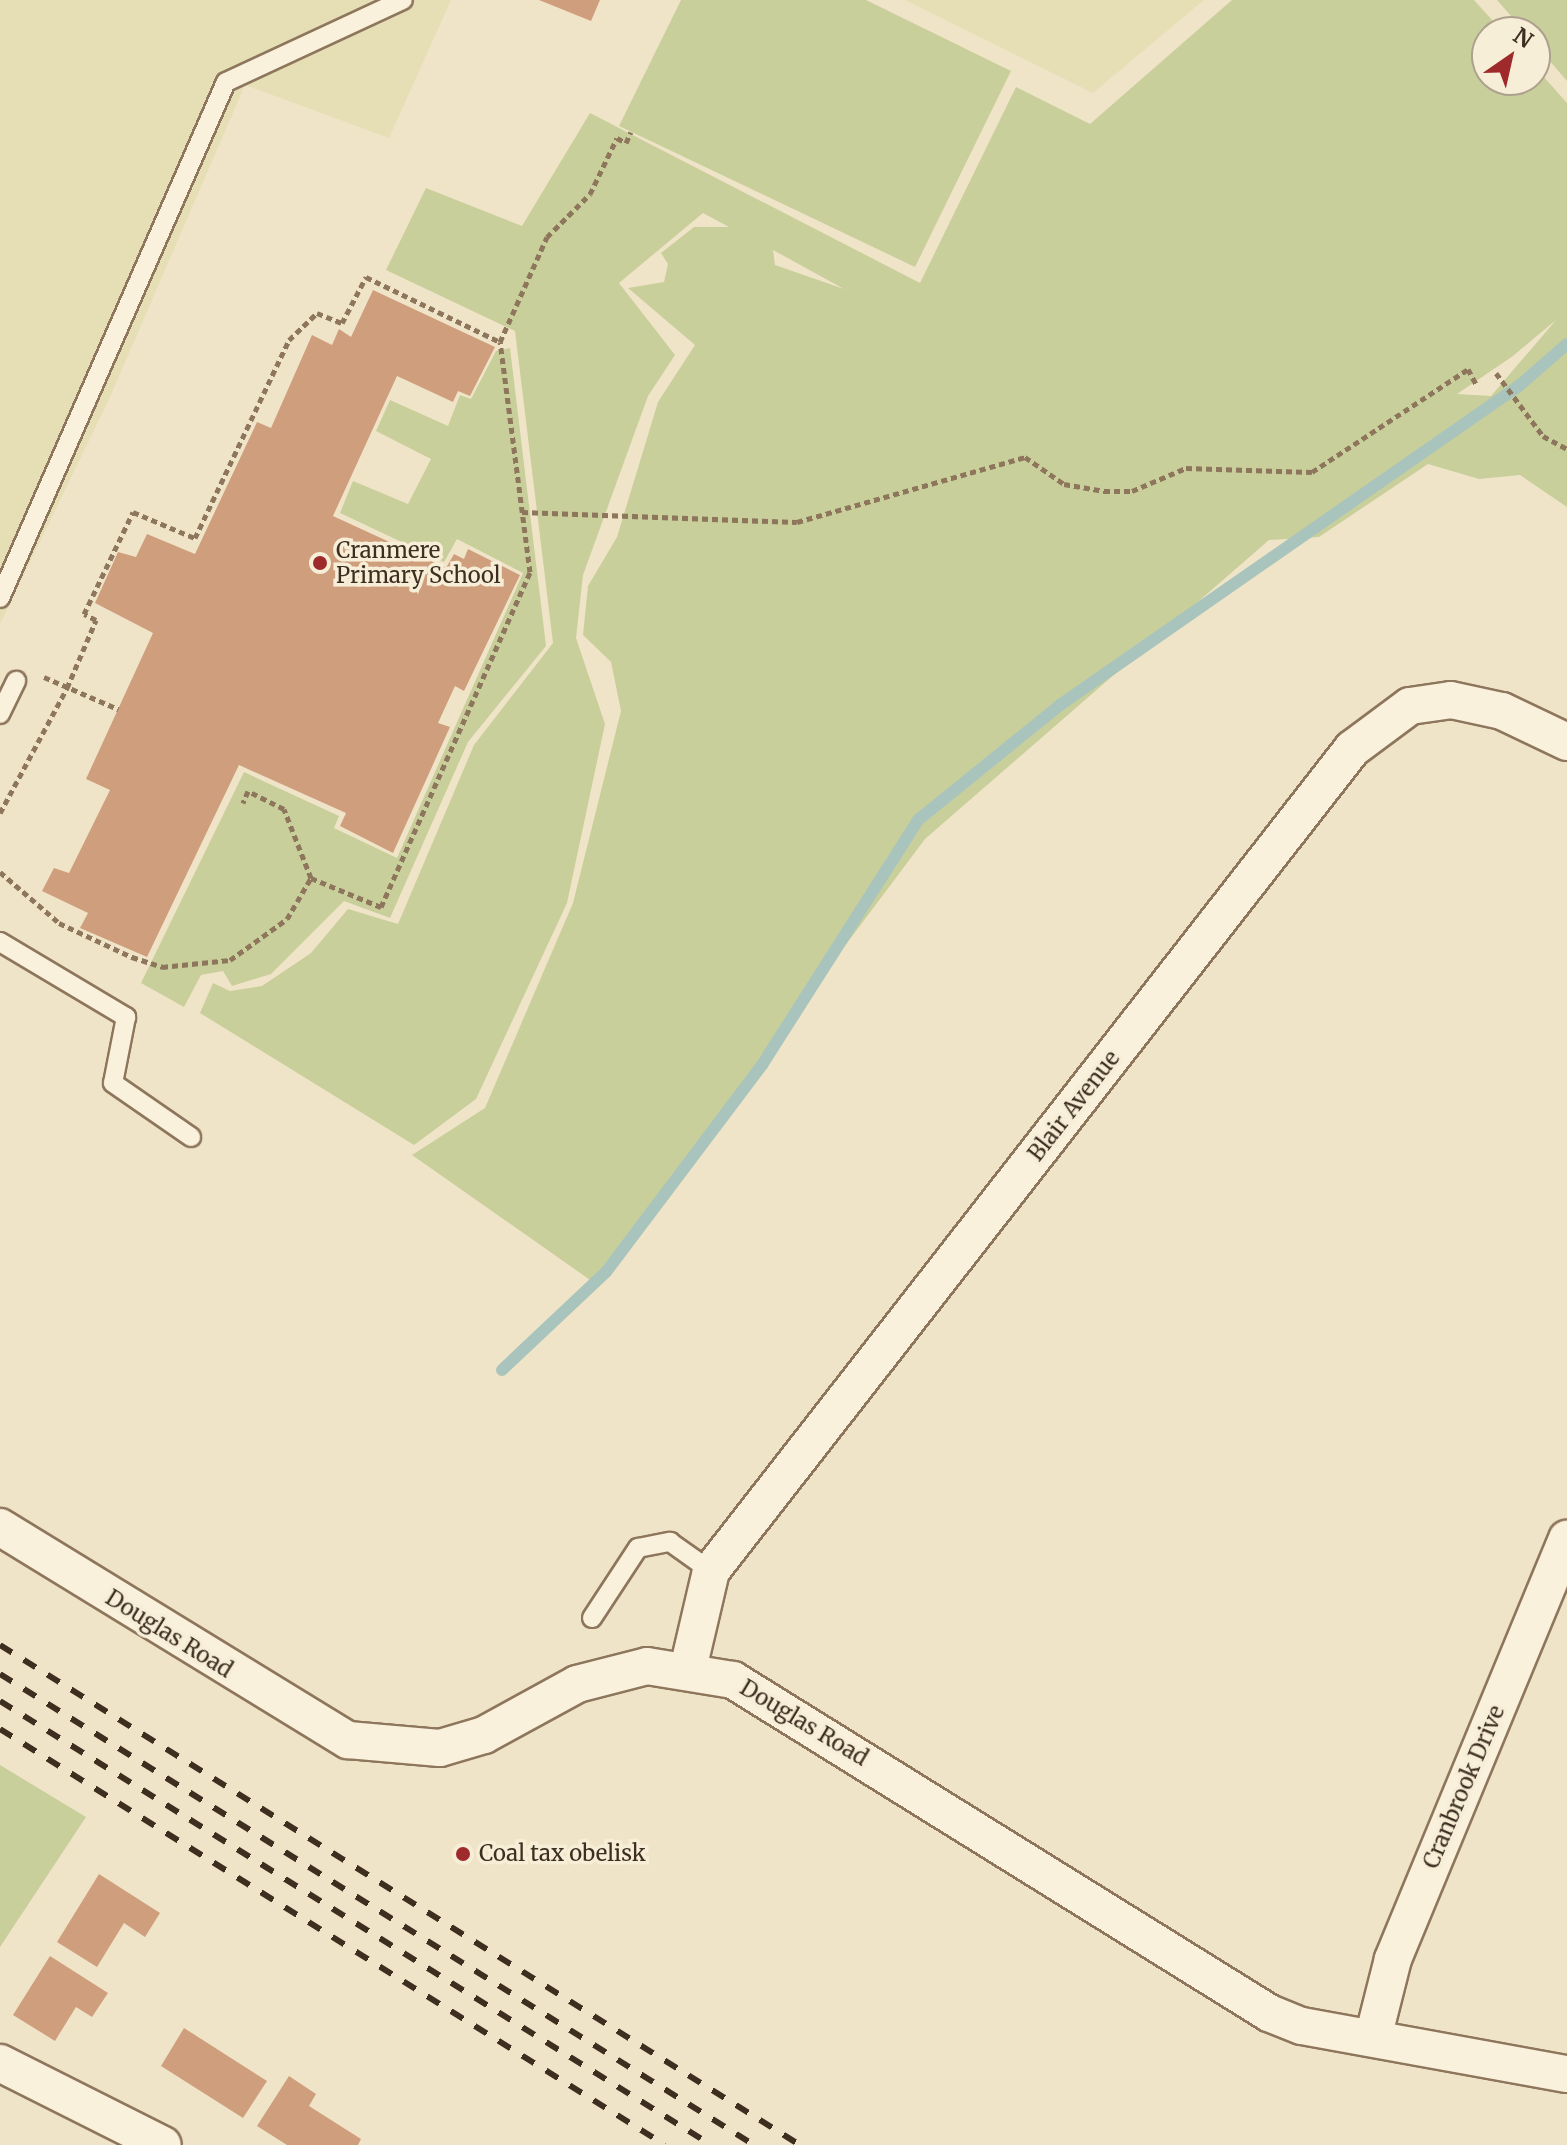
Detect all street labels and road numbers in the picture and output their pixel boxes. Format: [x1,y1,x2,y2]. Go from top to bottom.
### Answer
street label: Blair Avenue [1023,1046,1125,1166]
street label: Douglas Road [101,1584,237,1684]
street label: Douglas Road [735,1674,873,1772]
street label: Cranbrook Drive [1418,1701,1510,1873]

